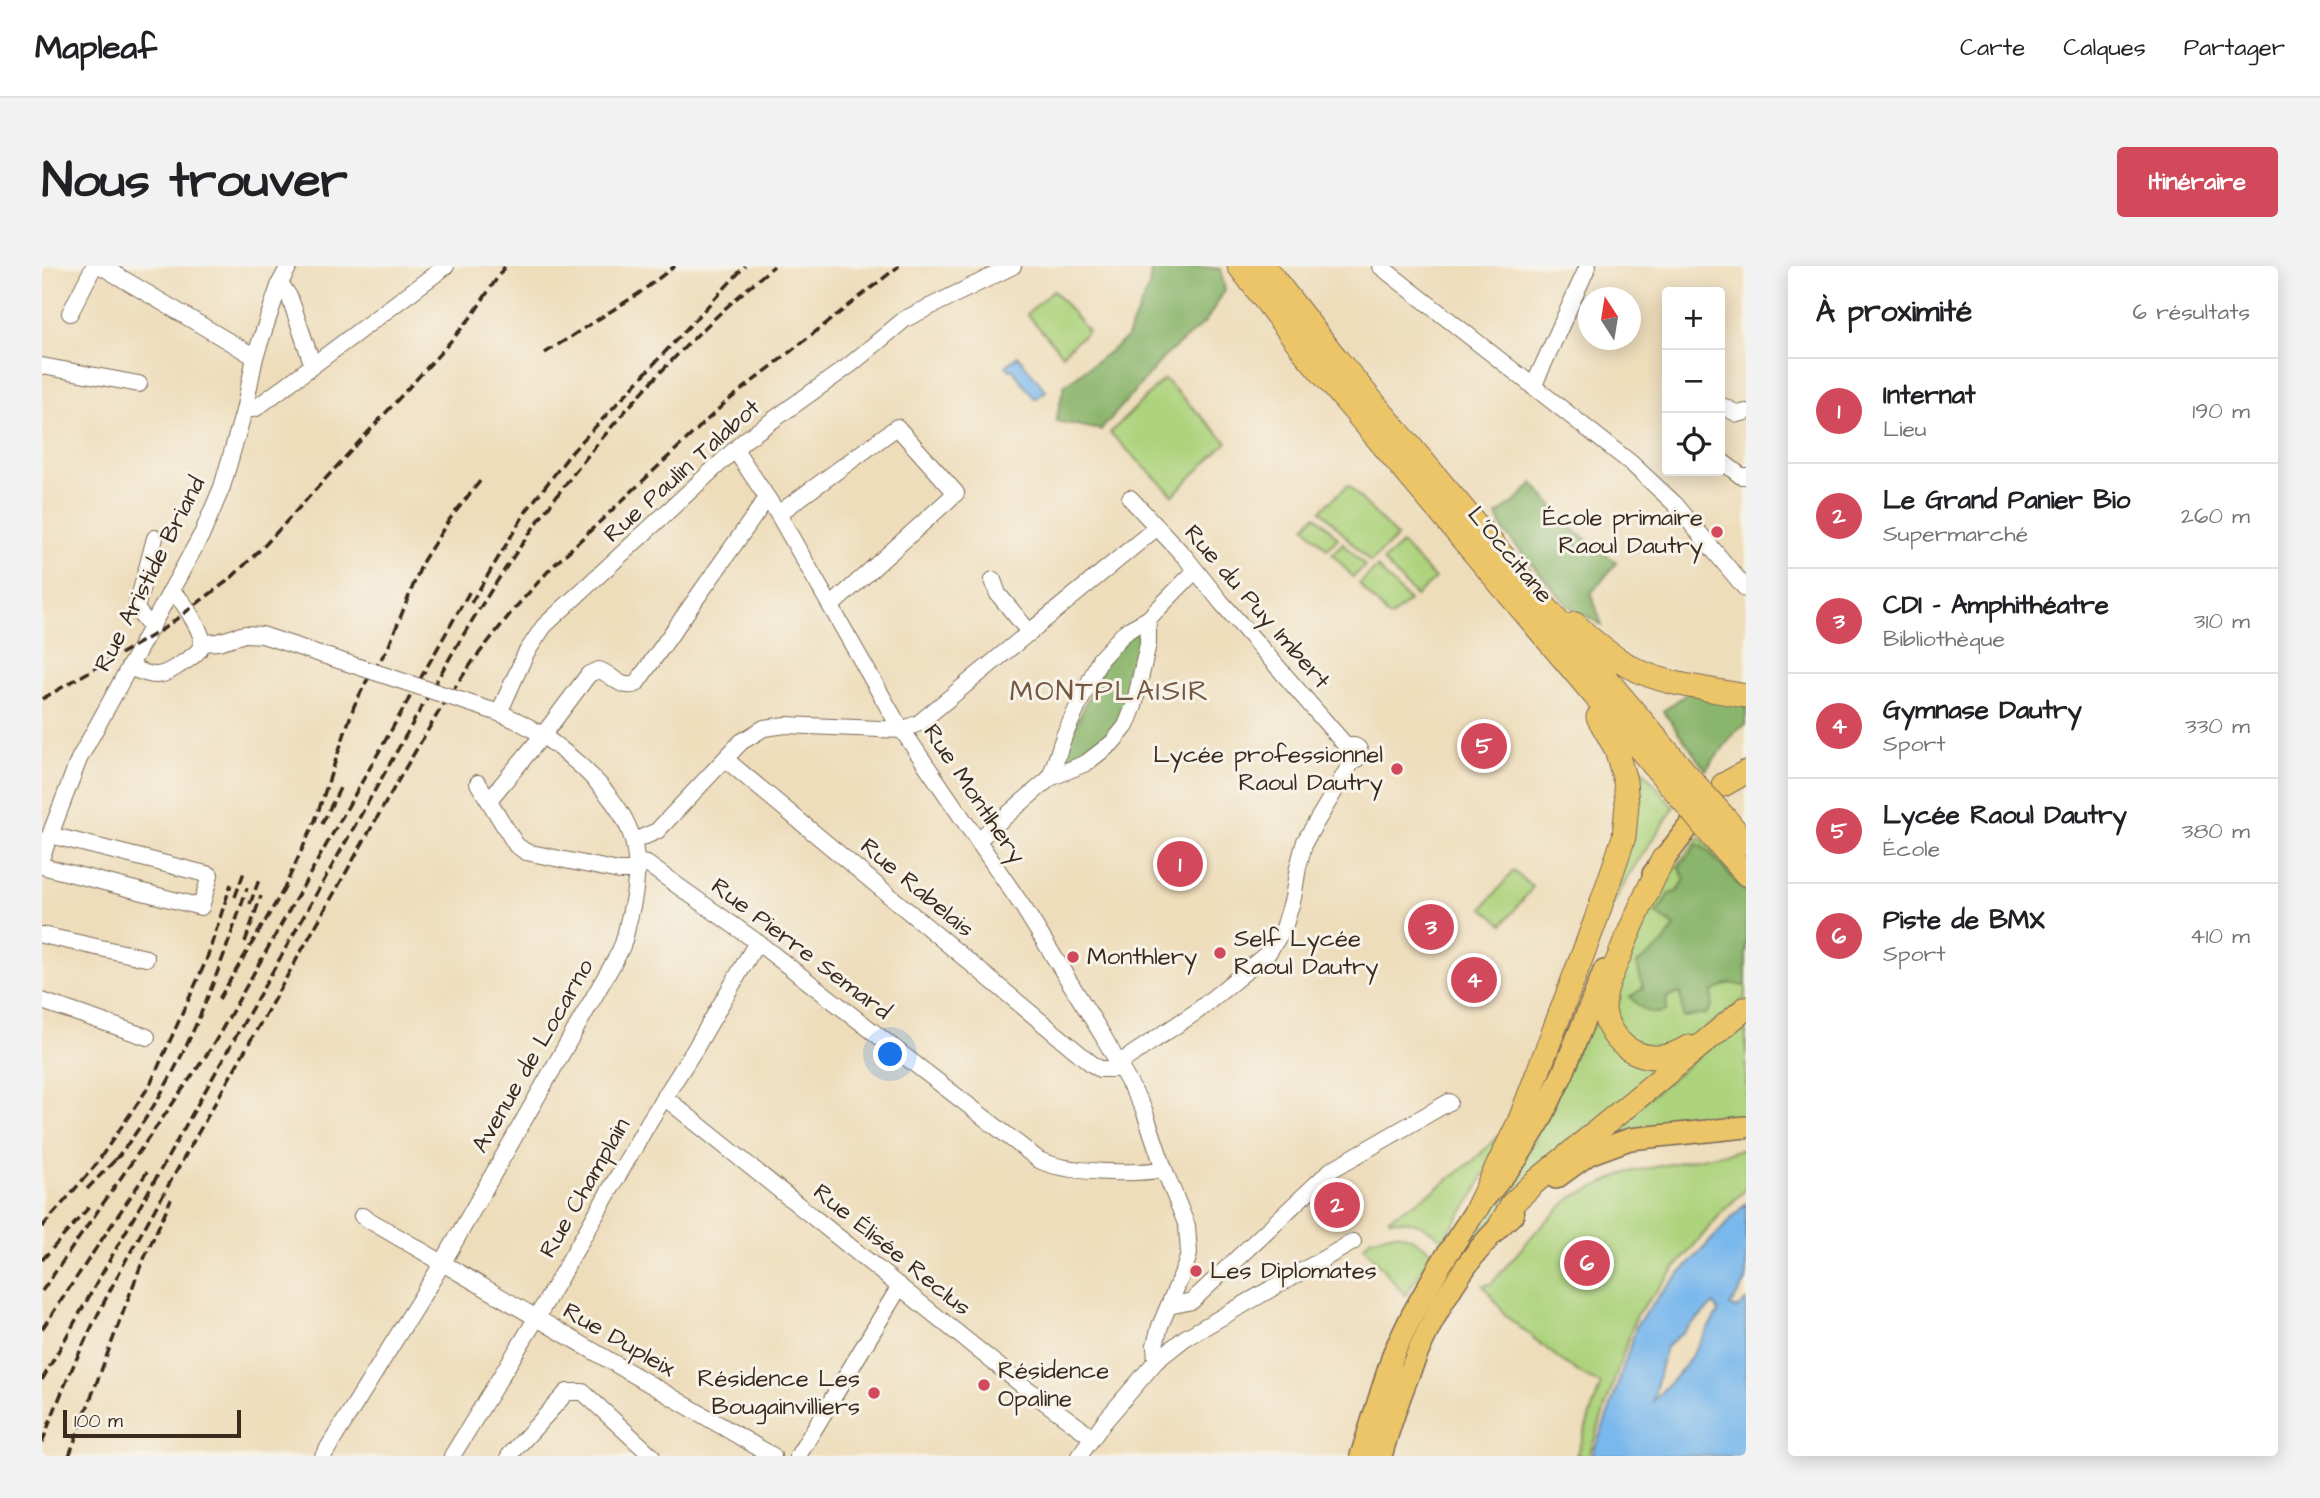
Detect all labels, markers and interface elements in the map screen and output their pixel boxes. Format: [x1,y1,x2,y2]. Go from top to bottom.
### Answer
text: Mapleaf [35,25,157,71]
text: Carte [1960,31,2025,65]
text: Calques [2063,31,2146,65]
text: Partager [2184,31,2285,65]
button: Itinéraire [2117,147,2278,217]
text: Nous trouver [42,148,348,216]
north arrow [1578,287,1641,350]
map controls [1662,287,1725,476]
button: + [1662,287,1725,350]
text: À proximité [1816,291,1972,333]
text: 6 résultats [2133,296,2250,328]
button: − [1662,350,1725,413]
text: Internat [1883,377,1976,413]
street label: Rue Paulin Talabot [596,391,768,551]
text: 1 [1838,395,1840,427]
text: 190 m [2192,395,2250,427]
button: locate [1662,413,1725,476]
text: Lieu [1883,413,1927,445]
street label: Rue Aristide Briand [86,471,214,677]
text: Le Grand Panier Bio [1883,482,2130,518]
street label: L'Occitane [1459,499,1561,611]
text: 2 [1832,500,1846,532]
text: 260 m [2181,500,2250,532]
place label: École primaire Raoul Dautry [1543,501,1703,564]
street label: Rue du Puy Imbert [1175,517,1338,698]
text: Supermarché [1883,518,2028,550]
marker: École primaire Raoul Dautry [1709,524,1725,540]
text: CDI - Amphithéatre [1883,587,2109,623]
text: 3 [1833,605,1845,637]
text: 310 m [2194,605,2250,637]
text: Bibliothèque [1883,623,2005,655]
district label: MONTPLAISIR [1010,672,1210,711]
text: Gymnase Dautry [1883,692,2082,728]
text: 4 [1831,710,1847,742]
text: 330 m [2185,710,2250,742]
street label: Rue Montlhery [914,717,1033,871]
pin: 5 [1461,720,1507,772]
text: Sport [1883,728,1946,760]
place label: Lycée professionnel Raoul Dautry [1153,738,1383,801]
marker: Lycée professionnel Raoul Dautry [1389,761,1405,777]
text: Lycée Raoul Dautry [1883,797,2127,833]
text: 5 [1831,815,1847,847]
text: 380 m [2182,815,2250,847]
street label: Rue Rabelais [853,830,981,946]
text: École [1883,833,1940,865]
pin: 1 [1157,838,1203,890]
street label: Rue Pierre Semard [704,870,898,1028]
pin: 3 [1408,901,1454,953]
text: Piste de BMX [1883,902,2045,938]
text: 6 [1832,920,1846,952]
text: 410 m [2190,920,2250,952]
place label: Self Lycée Raoul Dautry [1234,922,1378,985]
text: Sport [1883,938,1946,970]
place label: Monthlery [1087,940,1197,975]
marker: Self Lycée Raoul Dautry [1212,945,1228,961]
marker: Monthlery [1065,949,1081,965]
street label: Avenue de Locarno [464,952,603,1159]
pin: 4 [1451,954,1497,1006]
your location [873,1037,907,1071]
street label: Rue Champlain [531,1112,639,1264]
street label: Rue Élisée Reclus [806,1176,978,1324]
pin: 2 [1314,1179,1360,1231]
pin: 6 [1564,1237,1610,1289]
place label: Les Diplomates [1210,1254,1377,1288]
marker: Les Diplomates [1188,1263,1204,1279]
street label: Rue Dupleix [557,1294,682,1386]
place label: Résidence Opaline [998,1354,1109,1416]
place label: Résidence Les Bougainvilliers [698,1362,860,1425]
marker: Résidence Opaline [976,1377,992,1393]
marker: Résidence Les Bougainvilliers [866,1385,882,1401]
scale bar [63,1407,242,1439]
text: 100 m [74,1408,123,1435]

